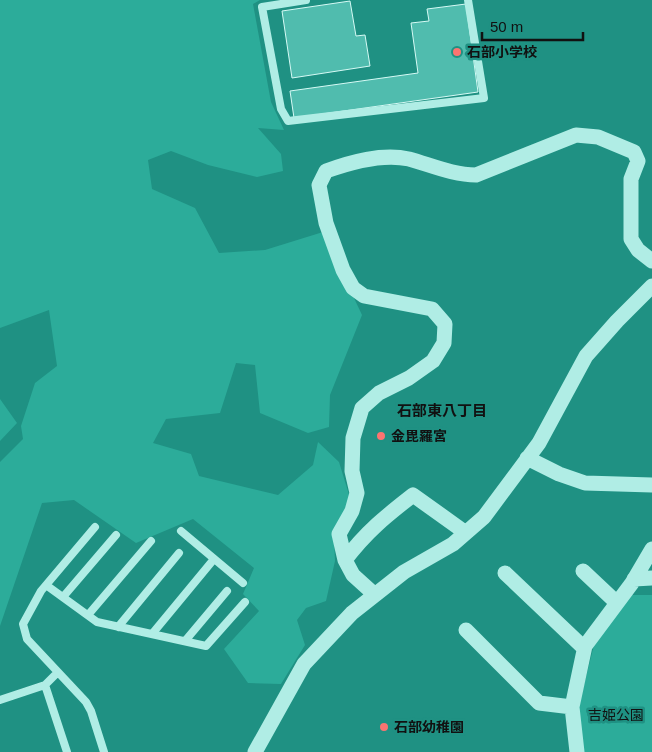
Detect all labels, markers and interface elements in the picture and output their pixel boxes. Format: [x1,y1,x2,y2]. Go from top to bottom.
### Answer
scale bar [482,10,583,42]
text: 50 m [490,18,523,35]
place label: 石部小学校 [467,44,537,60]
marker: 石部小学校 [451,46,463,58]
district label: 石部東八丁目 [397,402,487,419]
place label: 金毘羅宮 [391,428,447,444]
marker: 金毘羅宮 [375,430,387,442]
park label: 吉姫公園 [588,707,644,723]
place label: 石部幼稚園 [394,719,464,735]
marker: 石部幼稚園 [378,721,390,733]

